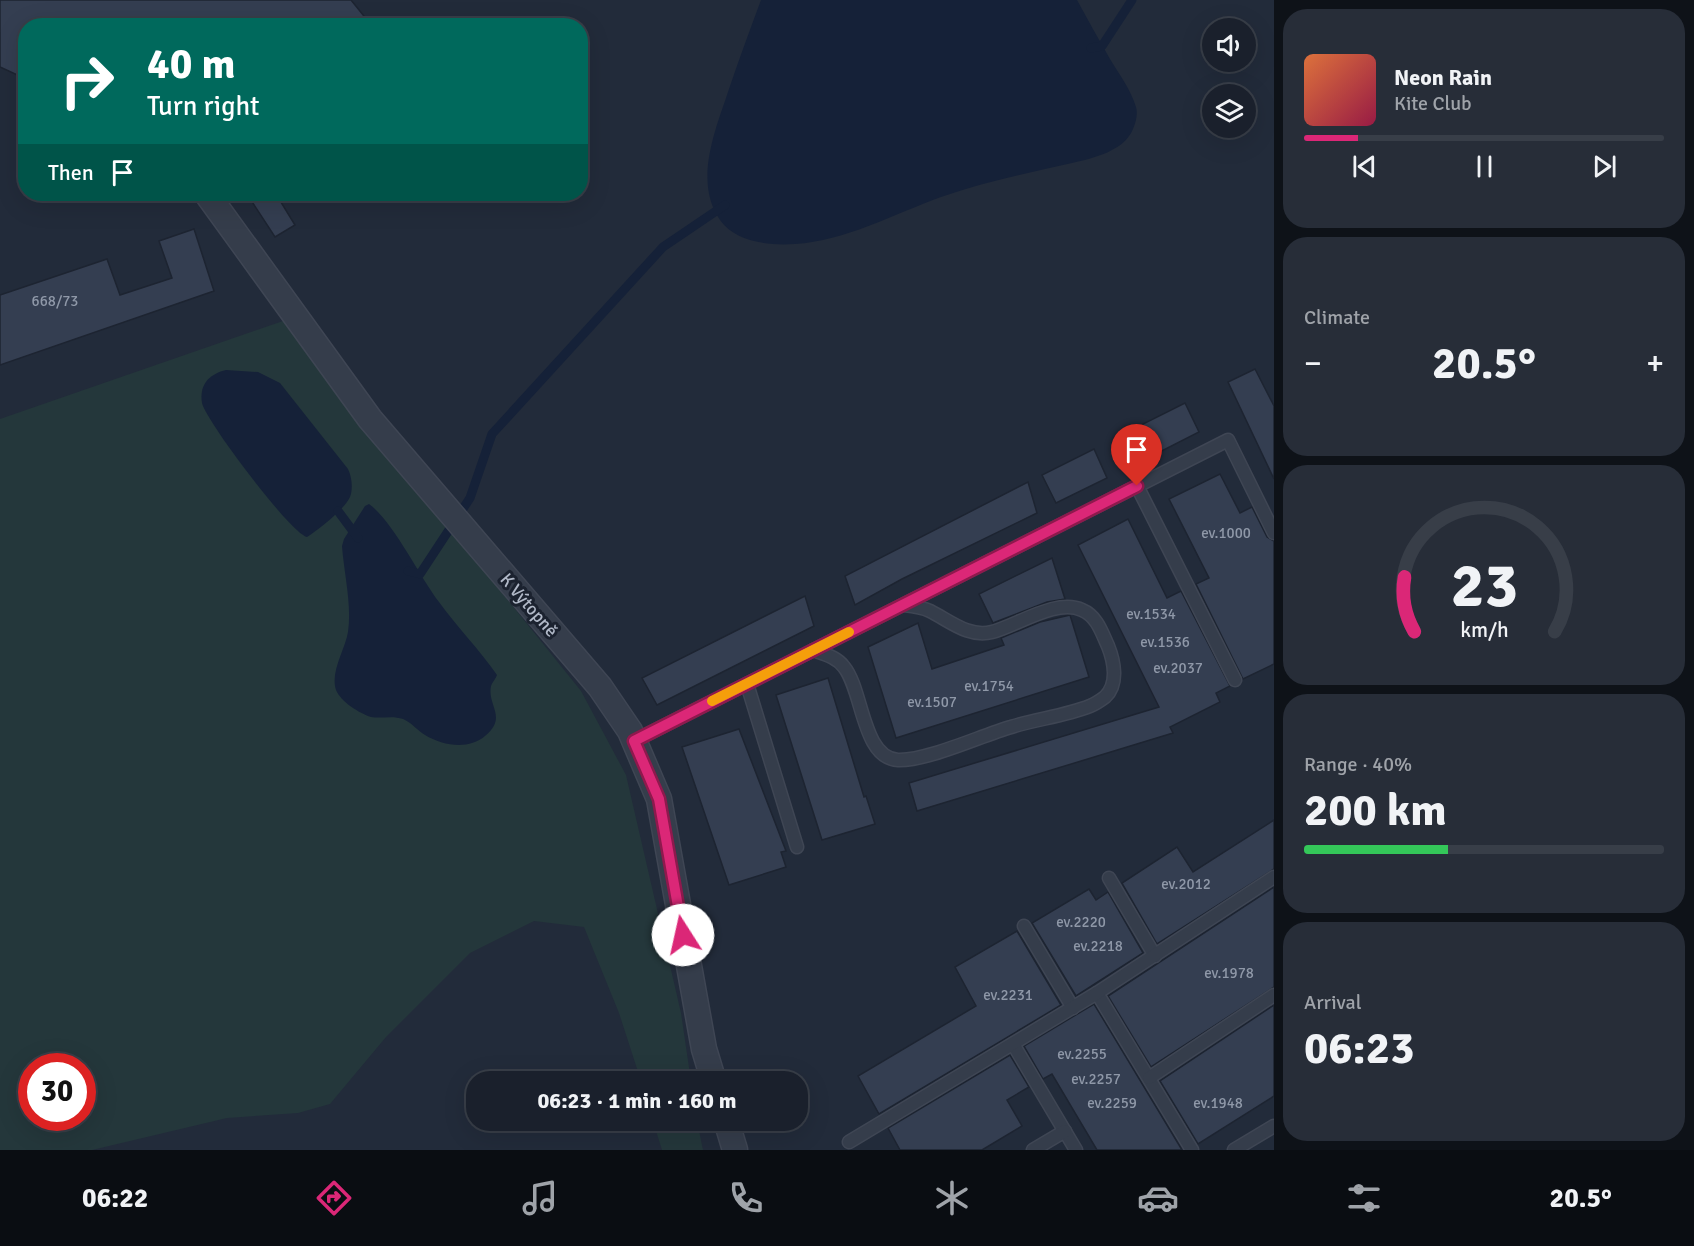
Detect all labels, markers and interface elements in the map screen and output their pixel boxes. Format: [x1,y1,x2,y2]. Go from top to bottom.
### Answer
map controls [1202,18,1256,138]
button: sound [1202,18,1256,72]
text: 40 m [147,39,236,90]
icon: right [48,42,126,120]
text: Neon Rain [1394,64,1492,91]
button: layers [1202,84,1256,138]
text: Turn right [147,90,260,123]
text: Kite Club [1394,91,1472,116]
icon: previous [1348,150,1381,183]
icon: pause [1468,150,1501,183]
icon: next [1588,150,1621,183]
icon: arrive [106,156,139,189]
text: Then [48,159,94,186]
house number: 668/73 [32,292,78,310]
text: Climate [1304,305,1370,330]
text: 20.5° [1432,336,1536,391]
text: − [1304,343,1322,384]
text: + [1646,343,1664,384]
pin [1111,424,1162,486]
icon: arrive [1120,433,1153,466]
house number: ev.1000 [1201,524,1251,542]
text: 23 [1450,547,1518,624]
street label: K Výtopně [495,569,563,641]
house number: ev.1534 [1126,605,1176,623]
text: km/h [1460,617,1508,643]
house number: ev.1536 [1140,633,1190,651]
house number: ev.2037 [1153,659,1203,677]
house number: ev.1754 [964,677,1014,695]
house number: ev.1507 [907,693,957,711]
text: Range · 40% [1304,752,1412,777]
text: 200 km [1304,783,1447,838]
house number: ev.2012 [1161,875,1211,893]
position arrow [651,903,715,967]
house number: ev.2220 [1056,913,1106,931]
house number: ev.2218 [1073,937,1123,955]
house number: ev.1978 [1204,964,1254,982]
house number: ev.2231 [983,986,1033,1004]
text: Arrival [1304,990,1362,1015]
text: 06:23 [1304,1021,1414,1076]
house number: ev.2255 [1057,1045,1107,1063]
speed limit sign: 30 [18,1053,96,1131]
house number: ev.2257 [1071,1070,1121,1088]
text: 06:23 · 1 min · 160 m [537,1087,737,1114]
house number: ev.2259 [1087,1094,1137,1112]
house number: ev.1948 [1193,1094,1243,1112]
icon: directions [313,1177,355,1219]
icon: music [519,1177,561,1219]
icon: phone [725,1177,767,1219]
icon: climate [931,1177,973,1219]
icon: car [1137,1177,1179,1219]
icon: filters [1343,1177,1385,1219]
text: 06:22 [82,1182,148,1215]
text: 20.5° [1550,1182,1612,1215]

